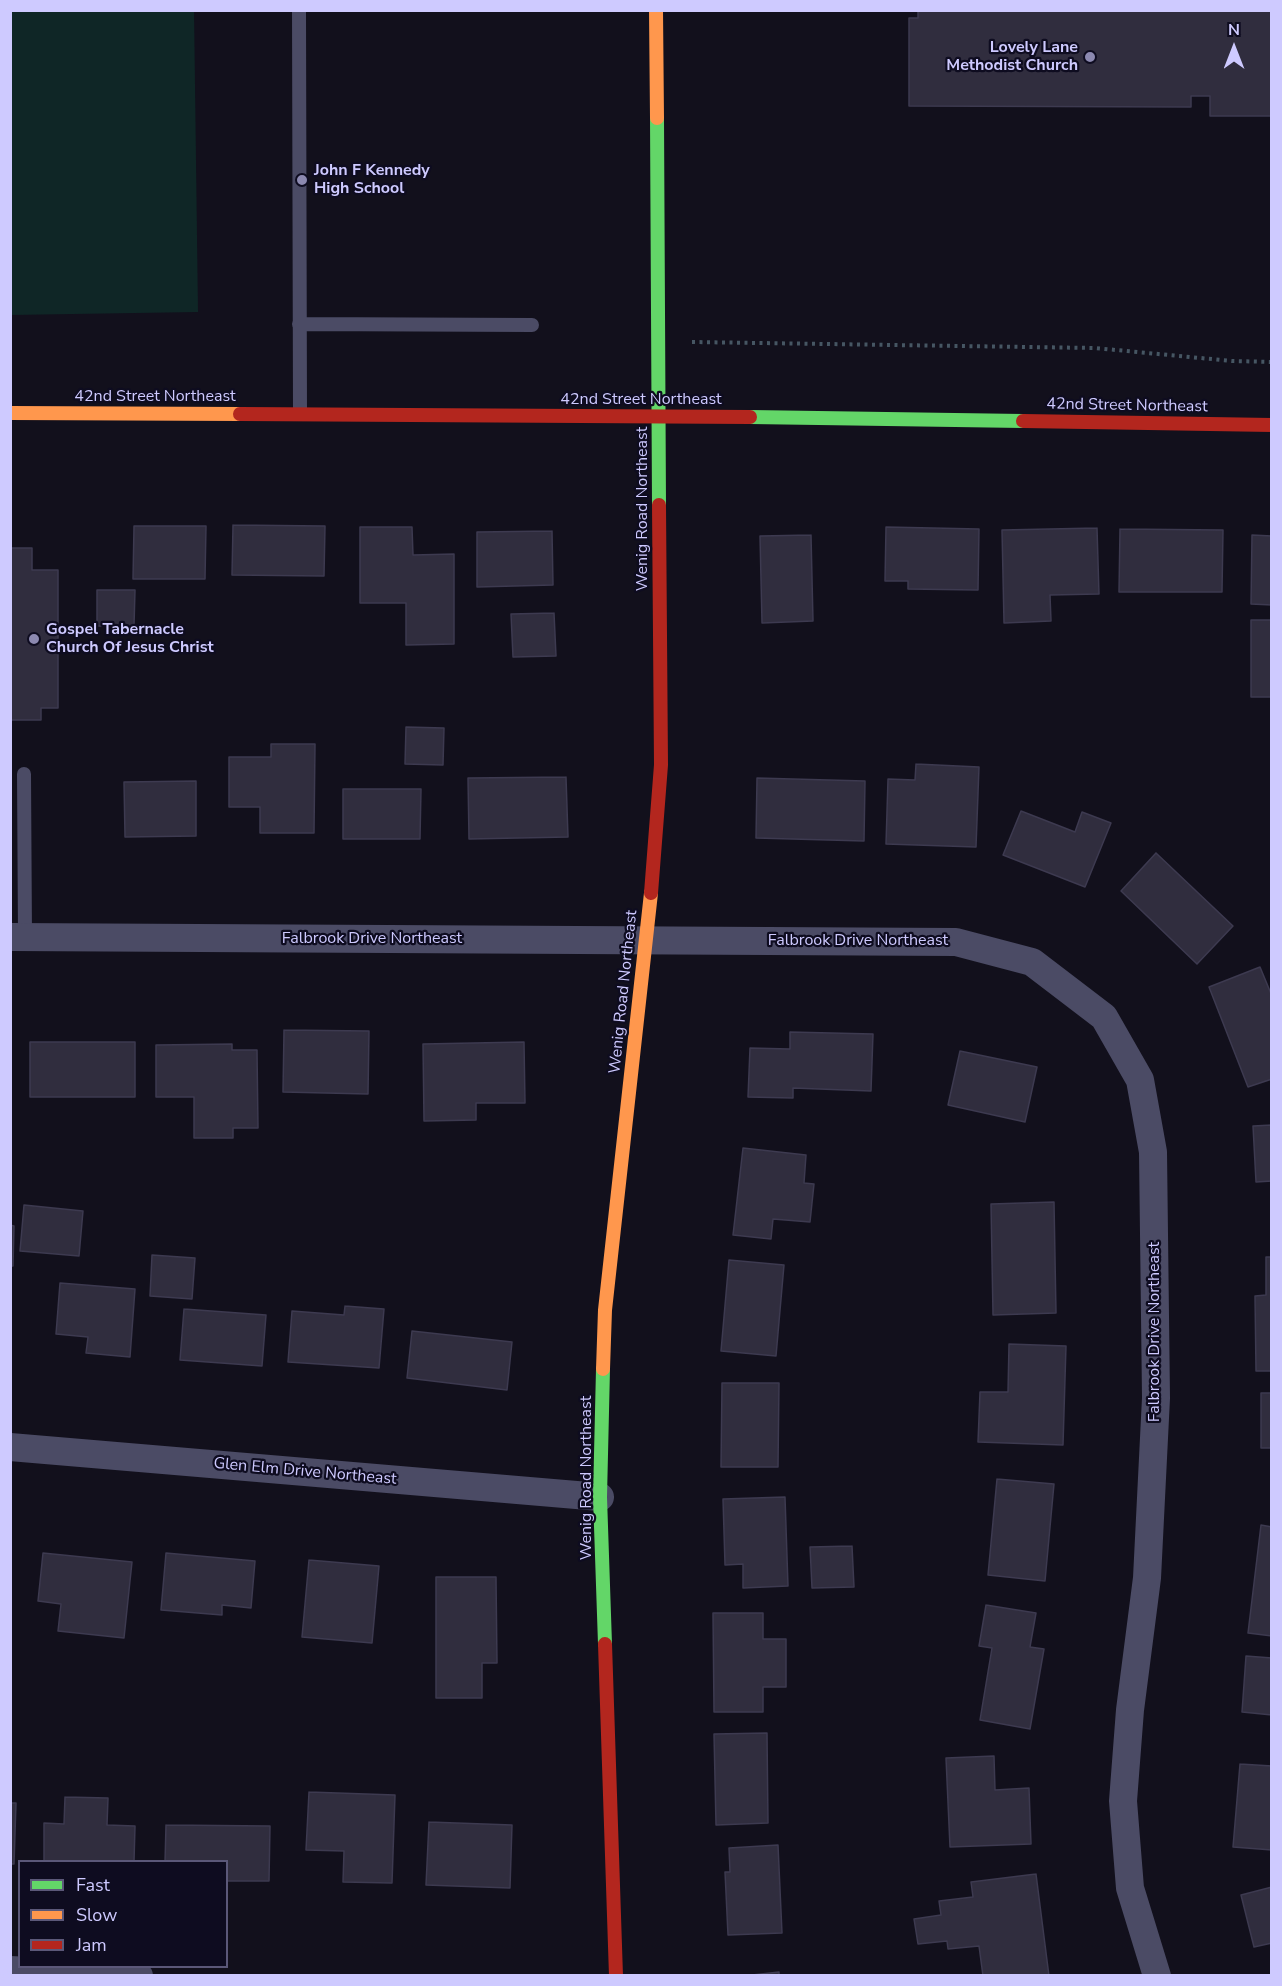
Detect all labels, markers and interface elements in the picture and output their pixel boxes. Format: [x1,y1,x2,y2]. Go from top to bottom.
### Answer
north arrow [1204,18,1264,78]
text: N [1228,19,1240,41]
place label: Lovely Lane Methodist Church [946,38,1078,76]
marker: Lovely Lane Methodist Church [1083,50,1097,64]
place label: John F Kennedy High School [314,161,430,199]
marker: John F Kennedy High School [295,173,309,187]
street label: 42nd Street Northeast [74,387,236,407]
street label: 42nd Street Northeast [560,390,722,410]
street label: 42nd Street Northeast [1046,395,1208,417]
street label: Wenig Road Northeast [633,427,653,591]
place label: Gospel Tabernacle Church Of Jesus Christ [46,620,214,658]
marker: Gospel Tabernacle Church Of Jesus Christ [27,632,41,646]
street label: Wenig Road Northeast [606,909,642,1075]
street label: Falbrook Drive Northeast [282,929,462,949]
street label: Falbrook Drive Northeast [768,931,948,951]
street label: Falbrook Drive Northeast [1145,1242,1165,1422]
street label: Wenig Road Northeast [577,1396,597,1560]
street label: Glen Elm Drive Northeast [213,1454,397,1490]
legend [18,1860,228,1968]
text: Fast [76,1873,110,1897]
text: Slow [76,1903,117,1927]
text: Jam [76,1933,107,1957]

